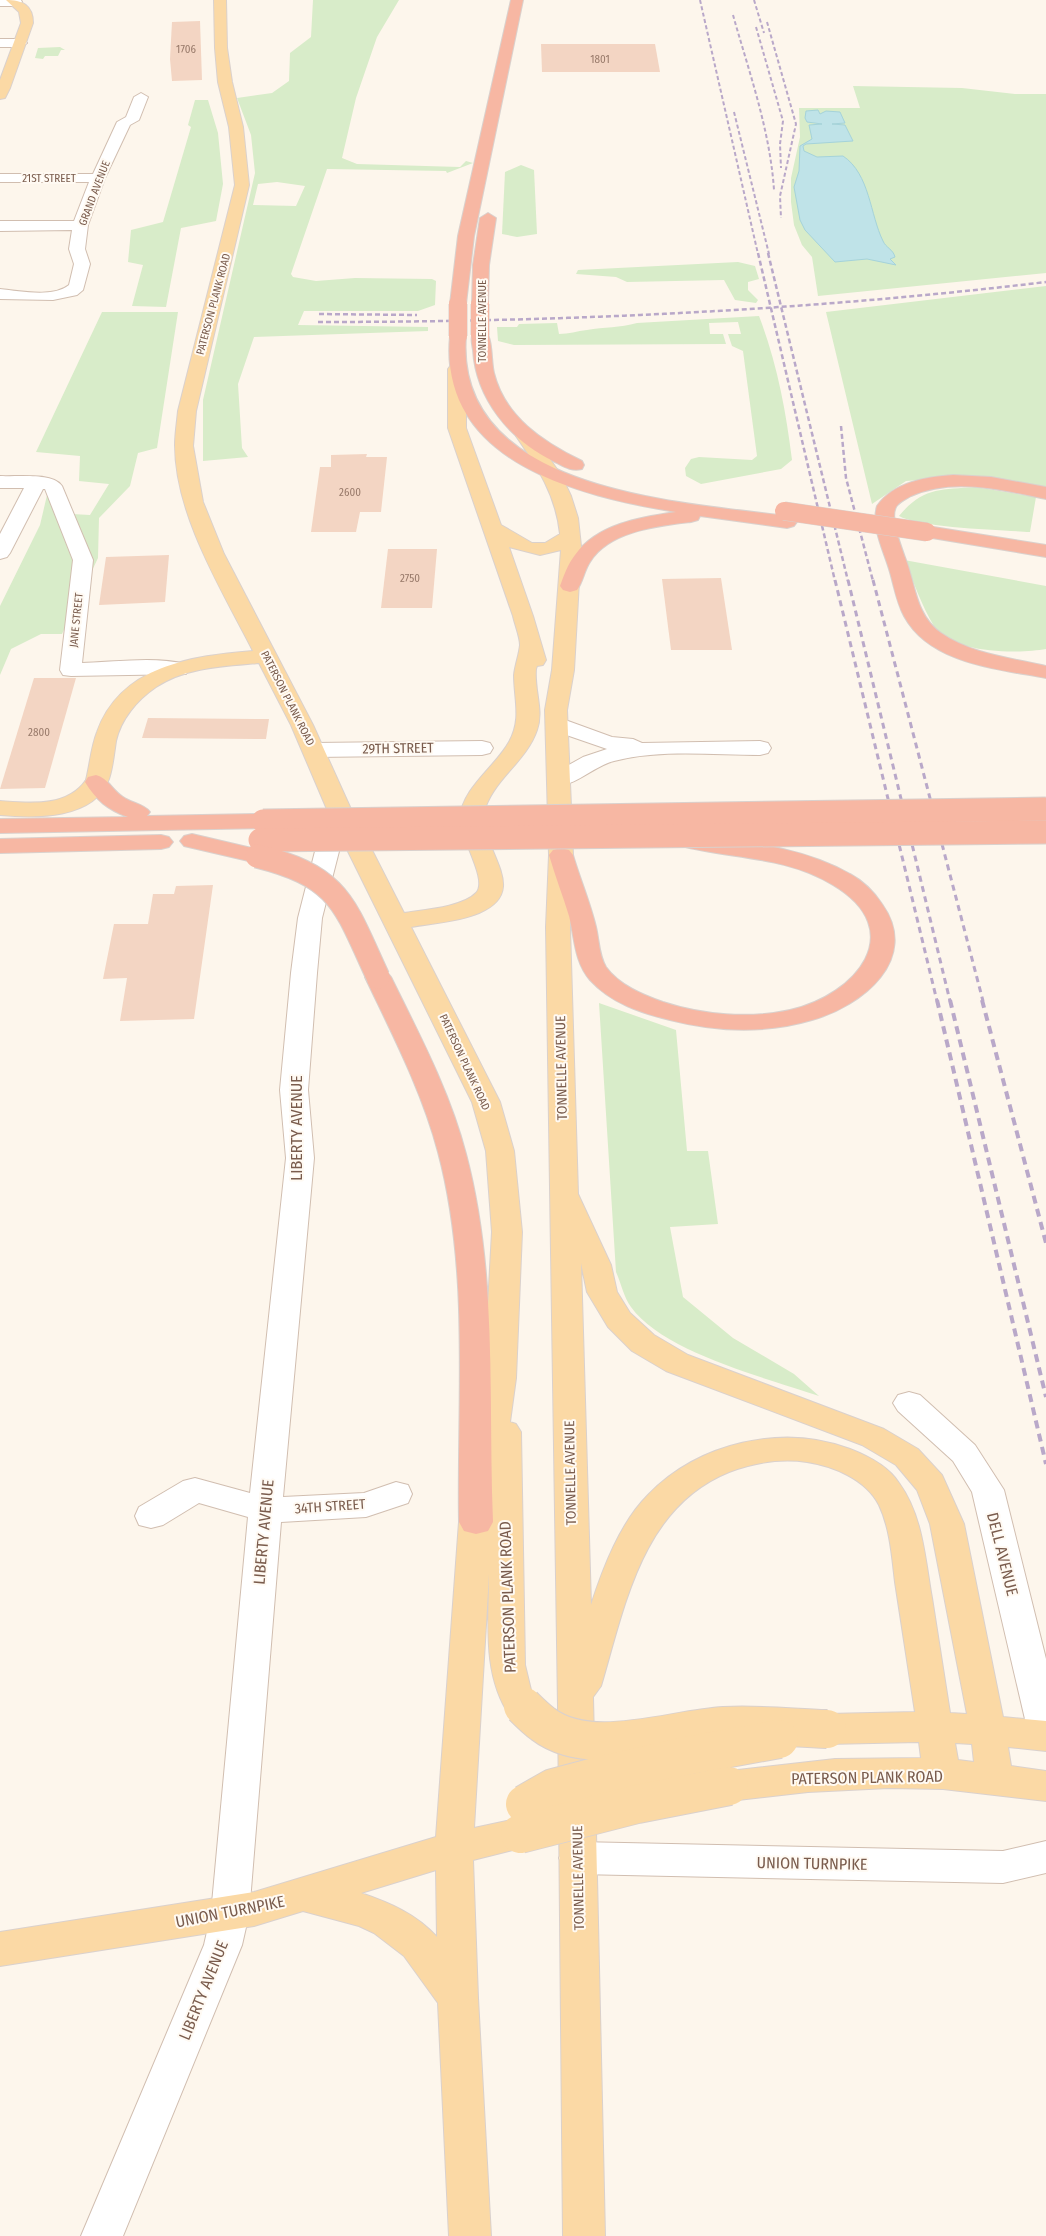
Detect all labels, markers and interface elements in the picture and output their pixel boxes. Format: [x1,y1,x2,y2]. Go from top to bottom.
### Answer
house number: 1706 [176,43,196,56]
house number: 1801 [590,53,610,66]
street label: GRAND AVENUE [76,159,113,227]
street label: 21ST STREET [22,172,77,185]
street label: PATERSON PLANK ROAD [194,252,233,356]
street label: TONNELLE AVENUE [476,280,489,362]
house number: 2600 [339,486,361,499]
house number: 2750 [400,572,420,585]
street label: JANE STREET [67,591,86,648]
street label: PATERSON PLANK ROAD [258,649,317,748]
house number: 2800 [28,726,50,739]
street label: 29TH STREET [362,739,434,758]
street label: PATERSON PLANK ROAD [437,1012,493,1112]
street label: TONNELLE AVENUE [552,1015,571,1121]
street label: LIBERTY AVENUE [287,1075,306,1181]
street label: TONNELLE AVENUE [561,1420,580,1526]
street label: LIBERTY AVENUE [249,1479,278,1585]
street label: 34TH STREET [294,1496,367,1517]
street label: DELL AVENUE [983,1510,1022,1598]
street label: PATERSON PLANK ROAD [495,1521,520,1673]
street label: PATERSON PLANK ROAD [791,1767,943,1788]
street label: TONNELLE AVENUE [569,1825,588,1931]
street label: UNION TURNPIKE [757,1853,867,1874]
street label: UNION TURNPIKE [174,1892,286,1931]
street label: LIBERTY AVENUE [175,1938,232,2043]

